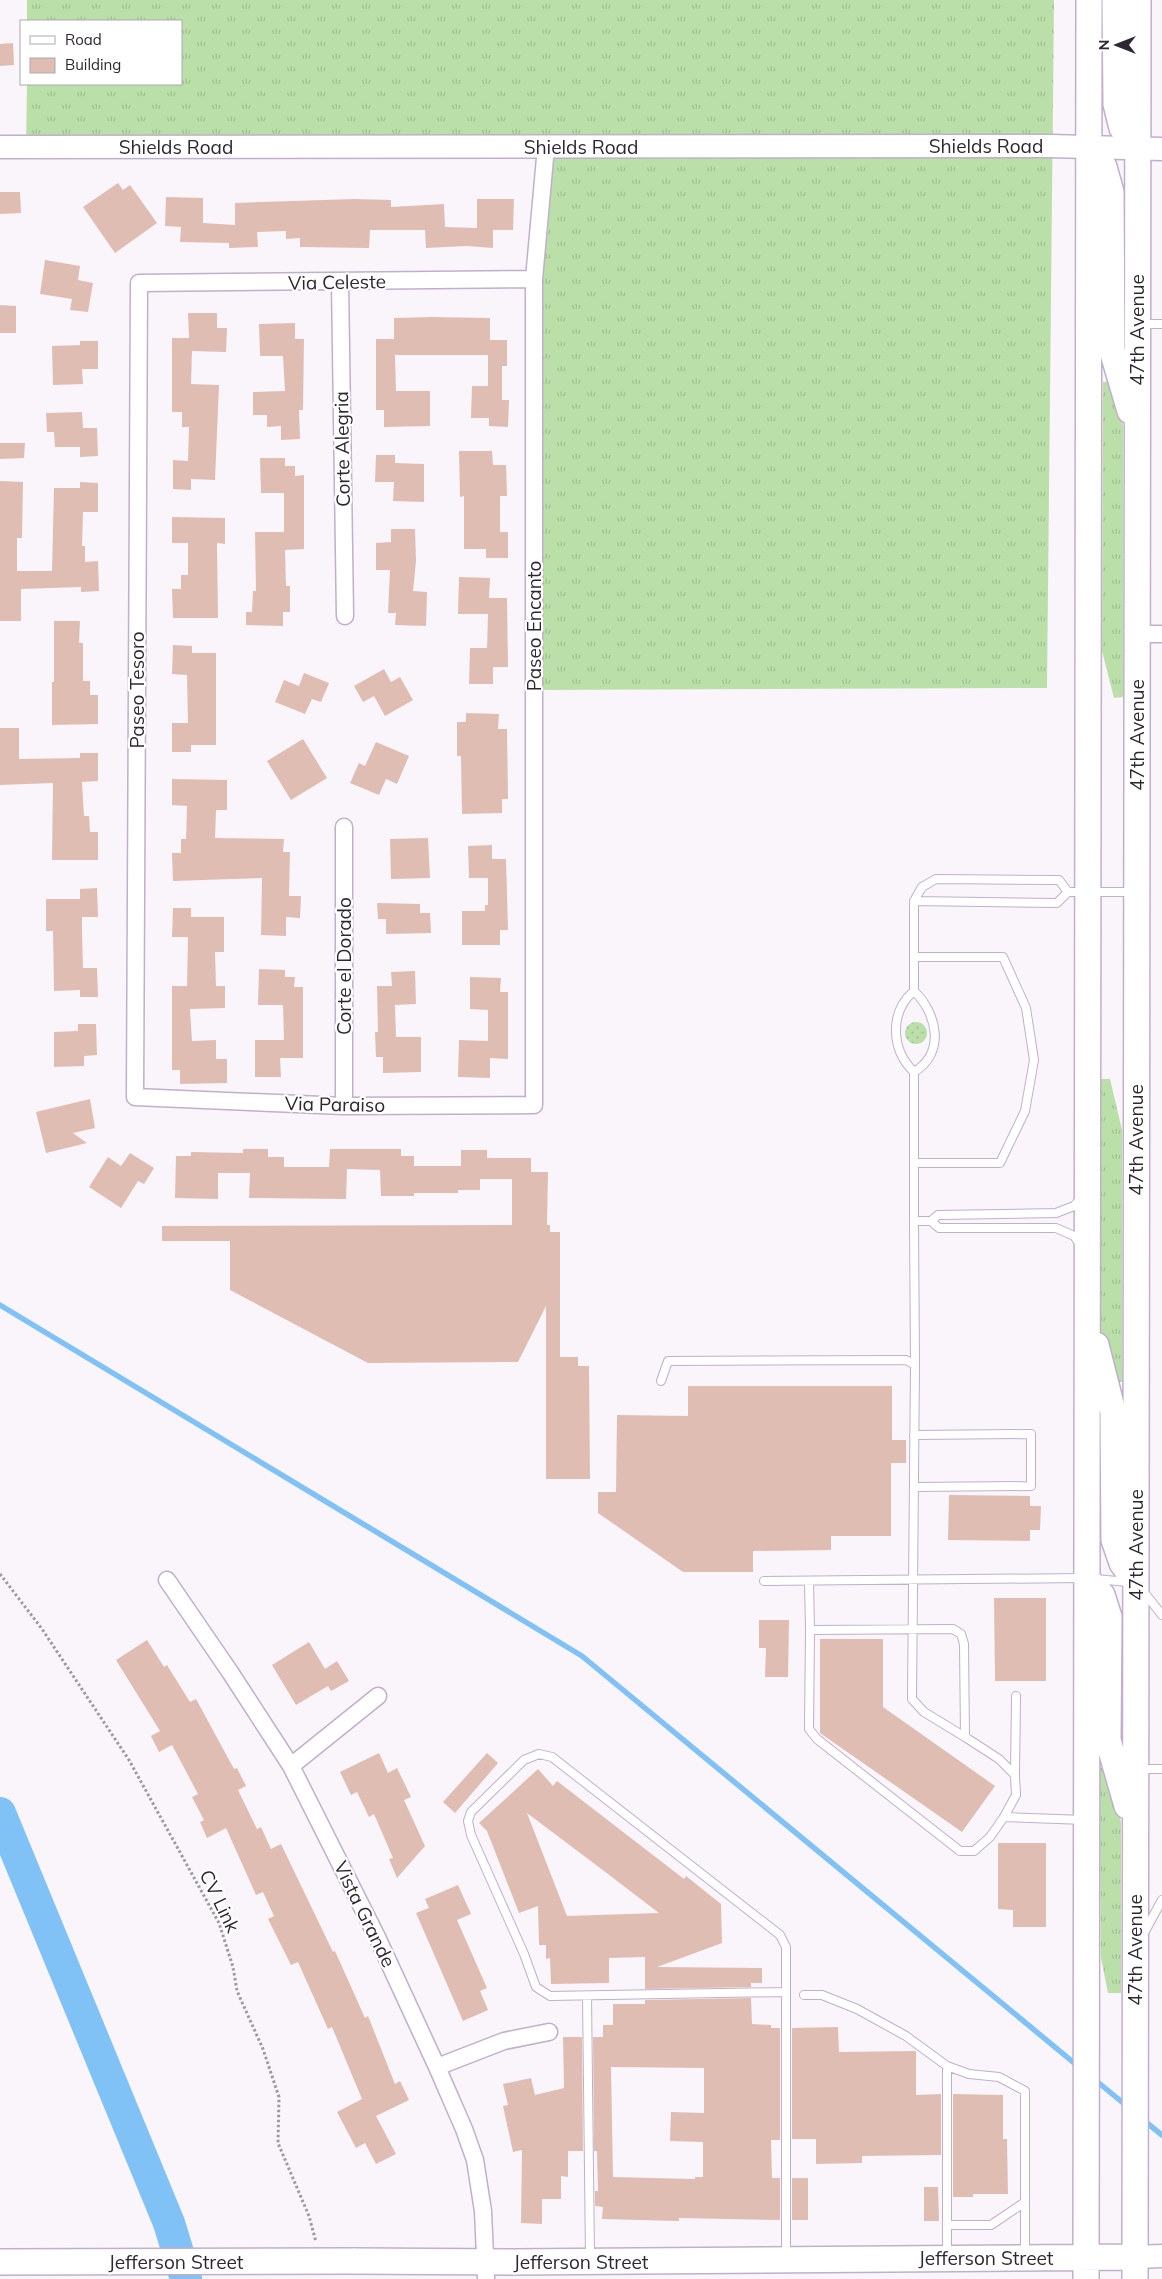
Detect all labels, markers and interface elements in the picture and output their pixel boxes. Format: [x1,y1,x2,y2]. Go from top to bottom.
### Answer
legend [20,20,182,85]
north arrow [1092,20,1142,70]
text: Road [65,30,102,49]
text: N [1095,40,1113,50]
text: Building [65,55,121,74]
street label: Shields Road [929,134,1043,158]
street label: Shields Road [119,135,233,159]
street label: Shields Road [524,135,638,159]
street label: Via Celeste [288,269,386,295]
street label: 47th Avenue [1125,274,1149,386]
street label: Corte Alegria [329,391,355,507]
street label: Paseo Encanto [522,561,546,691]
street label: Paseo Tesoro [125,631,149,749]
street label: 47th Avenue [1125,679,1149,791]
street label: Corte el Dorado [332,897,356,1035]
street label: 47th Avenue [1124,1084,1148,1196]
street label: Via Paraiso [285,1091,385,1117]
street label: 47th Avenue [1124,1489,1148,1601]
street label: Vista Grande [329,1857,401,1971]
street label: CV Link [195,1866,245,1936]
street label: 47th Avenue [1123,1894,1147,2006]
street label: Jefferson Street [919,2246,1054,2270]
street label: Jefferson Street [109,2250,244,2274]
street label: Jefferson Street [514,2250,649,2274]

